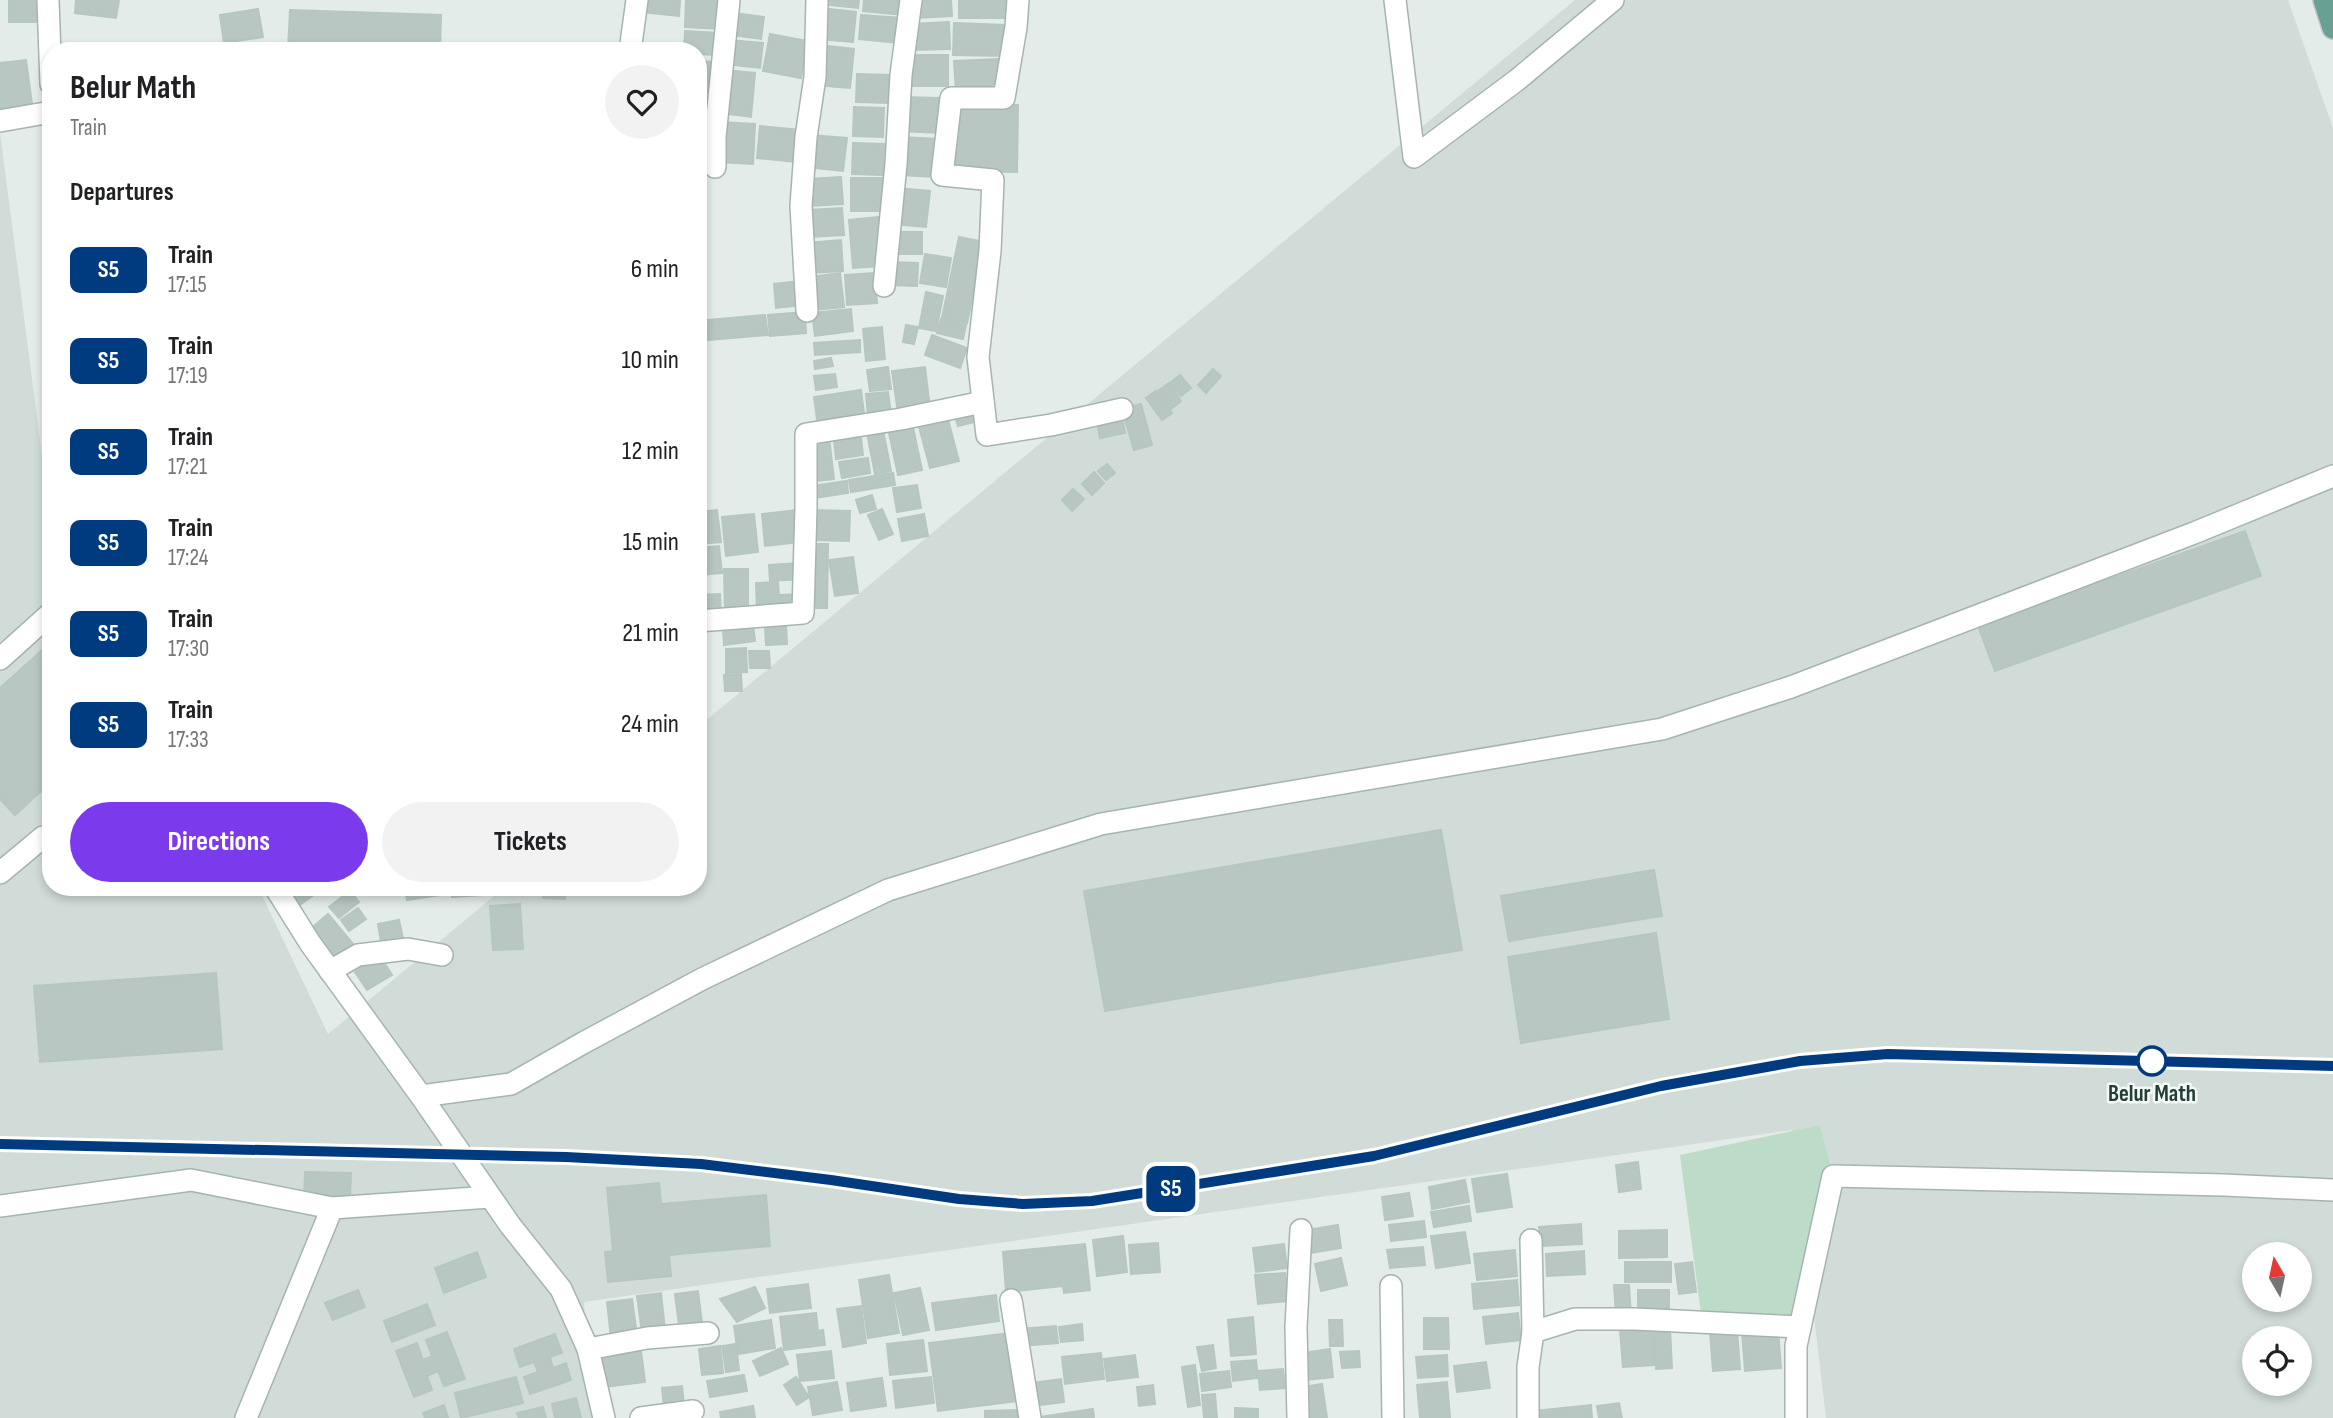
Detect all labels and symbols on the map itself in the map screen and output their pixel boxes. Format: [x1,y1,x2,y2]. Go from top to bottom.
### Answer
marker: Belur Math [2137,1046,2167,1076]
place label: Belur Math [2108,1080,2196,1108]
line badge: S5 [1140,1166,1202,1212]
north arrow [2242,1242,2312,1312]

